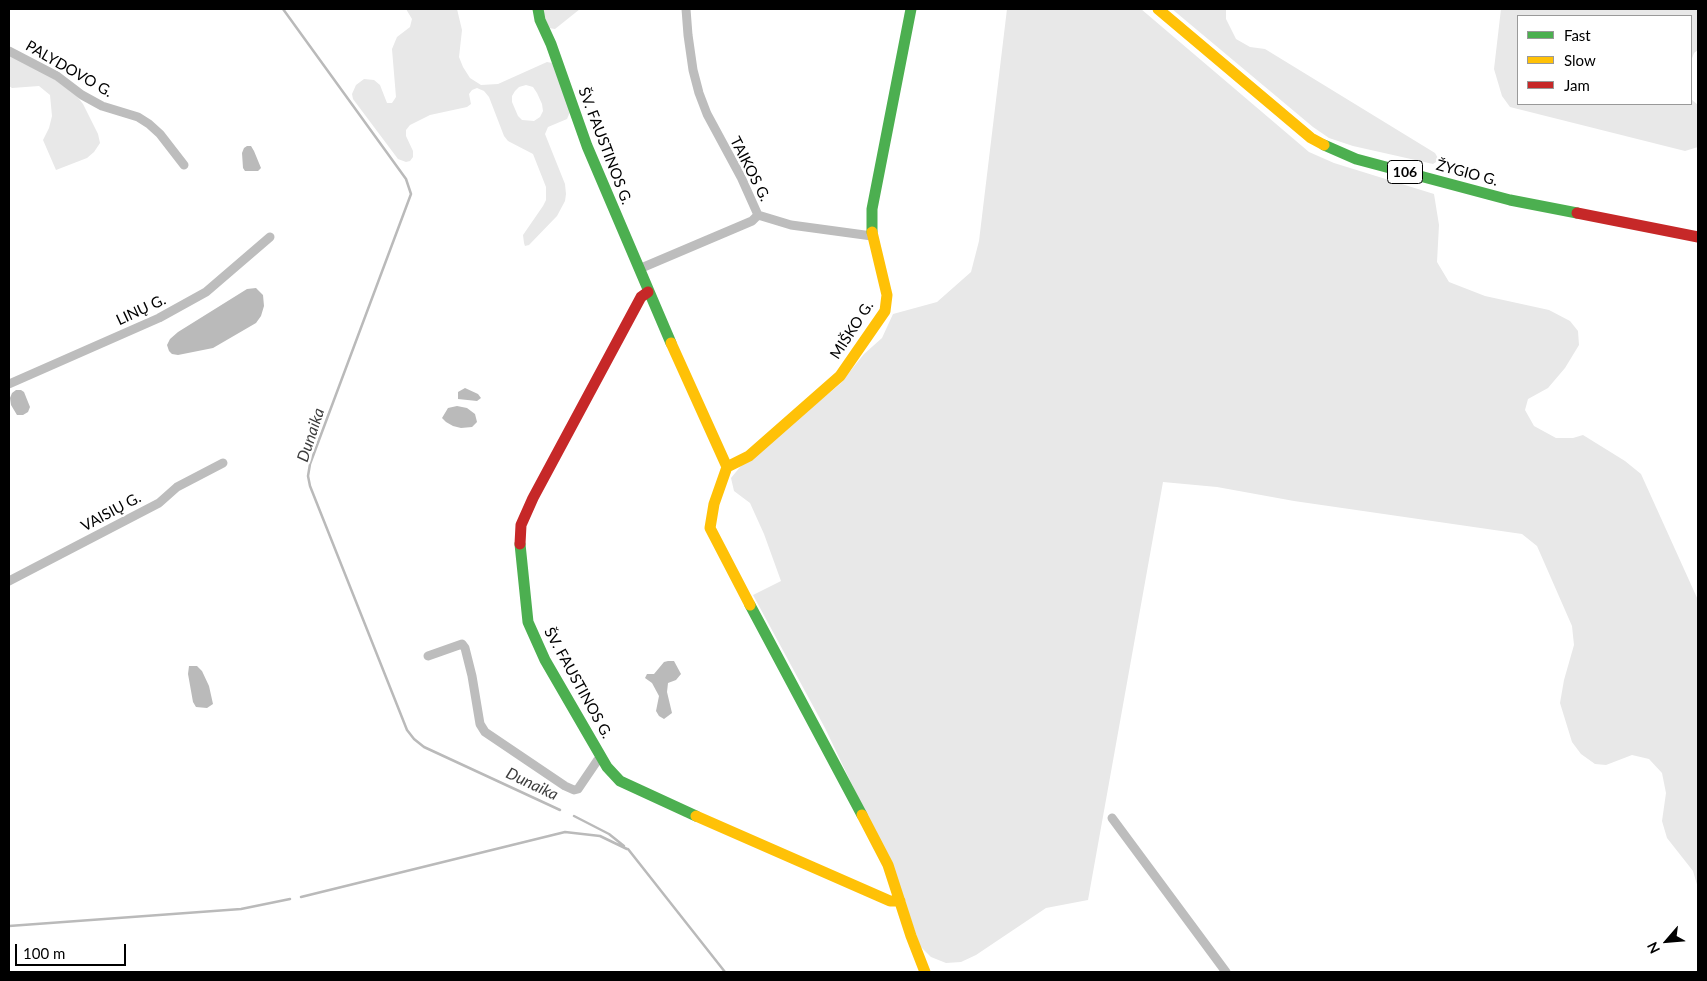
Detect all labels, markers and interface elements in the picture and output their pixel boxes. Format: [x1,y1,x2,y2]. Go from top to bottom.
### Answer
legend [1517,15,1692,105]
text: Fast [1564,26,1591,44]
street label: PALYDOVO G. [22,37,116,101]
text: Slow [1564,51,1596,69]
text: Jam [1564,76,1590,94]
street label: ŠV. FAUSTINOS G. [574,85,636,207]
street label: TAIKOS G. [726,134,774,204]
street label: ŽYGIO G. [1434,156,1500,190]
road number: 106 [1388,160,1422,183]
street label: LINŲ G. [113,291,169,329]
street label: MIŠKO G. [827,297,877,363]
water label: Dunaika [293,406,329,464]
street label: VAISIŲ G. [78,489,144,535]
street label: ŠV. FAUSTINOS G. [540,624,616,742]
water label: Dunaika [503,764,561,804]
north arrow [1642,916,1692,966]
scale bar [18,934,129,966]
text: N [1643,939,1663,957]
text: 100 m [23,944,65,962]

